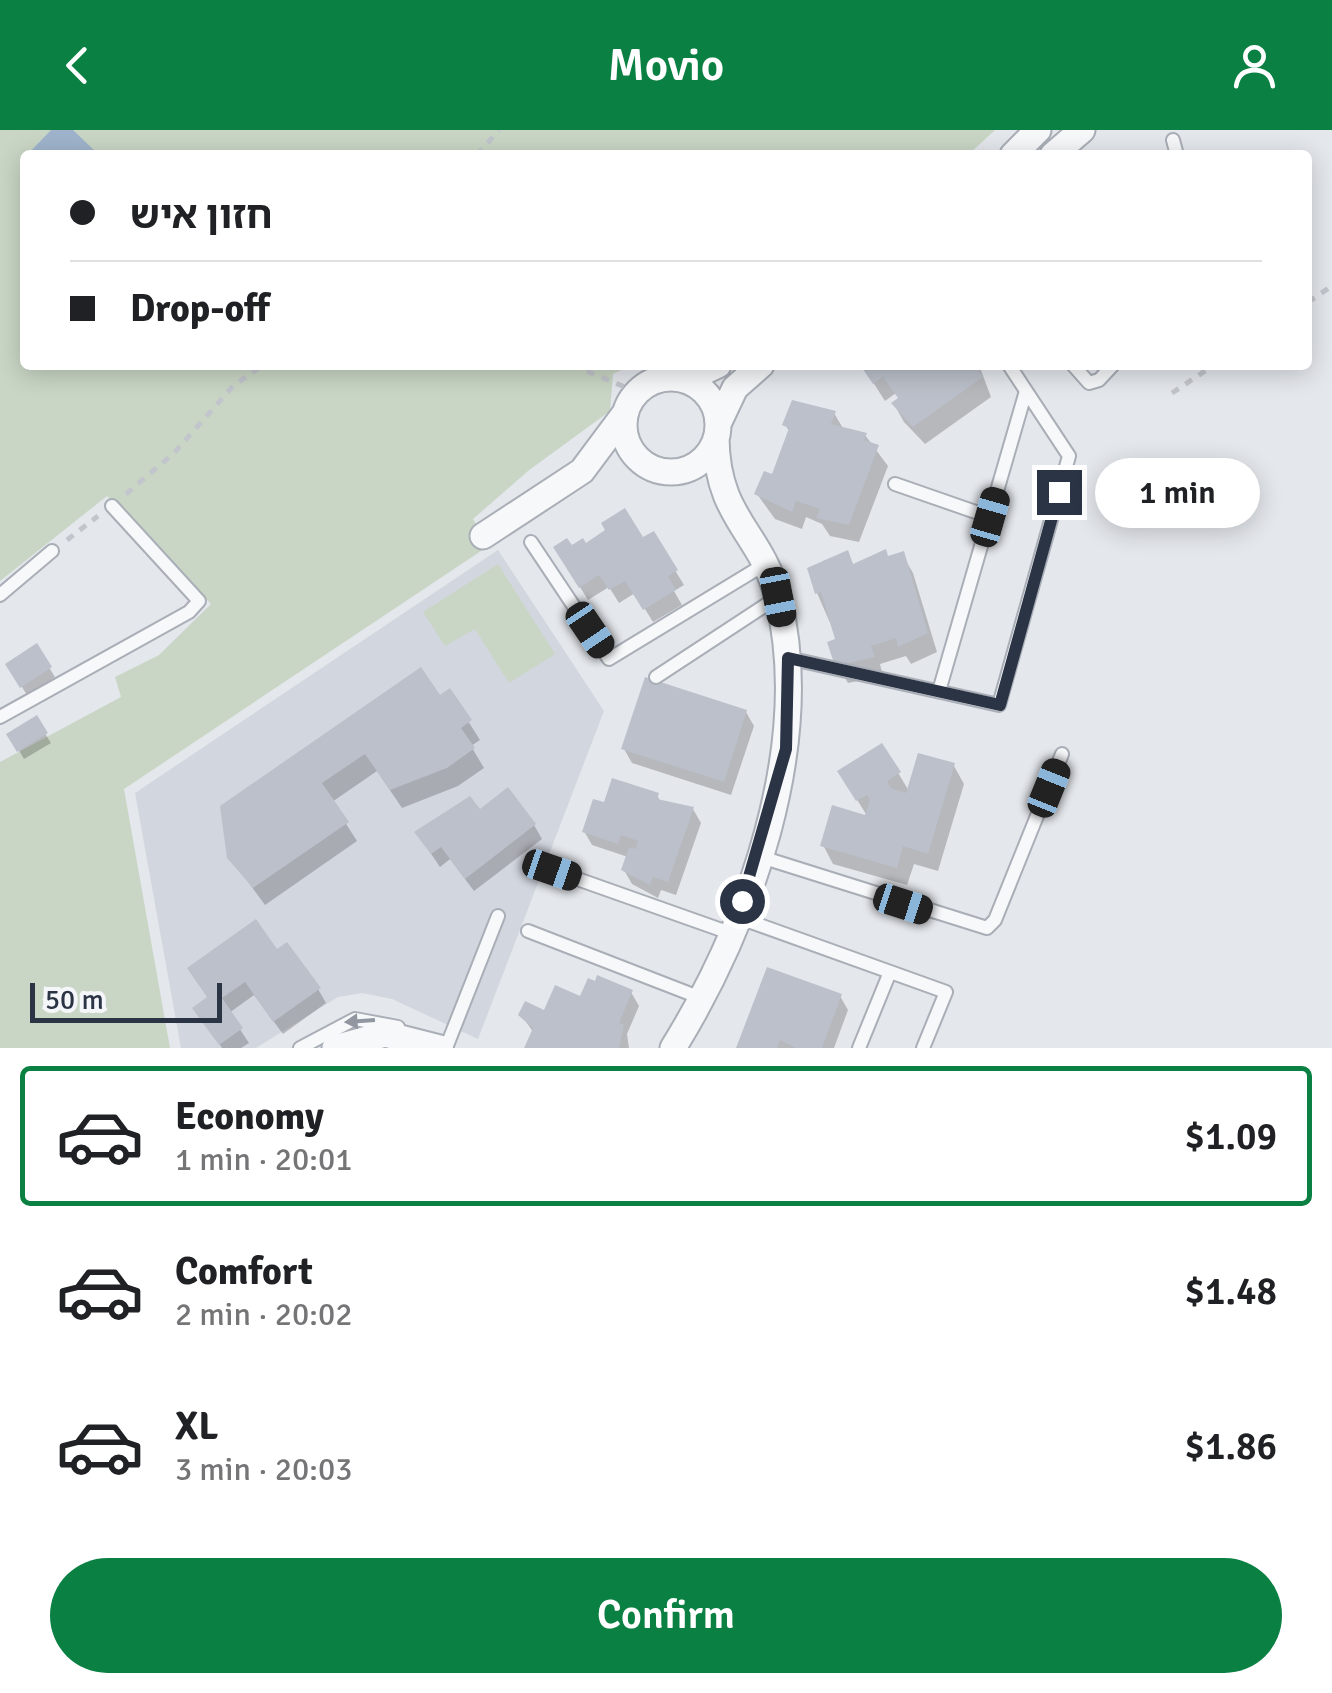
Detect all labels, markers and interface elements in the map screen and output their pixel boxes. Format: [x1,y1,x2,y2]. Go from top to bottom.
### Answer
icon: back [50,38,105,93]
text: Movio [608,38,724,93]
icon: person [1227,38,1282,93]
text: חזון איש [130,192,272,239]
text: Drop-off [130,285,270,332]
callout: 1 min [1094,457,1259,527]
route end [1037,470,1082,515]
text: 1 min [1139,473,1216,512]
car [967,484,1013,550]
car [758,565,798,629]
car [561,597,619,663]
car [1024,755,1074,821]
car [519,846,585,894]
route start [720,879,765,924]
car [870,880,936,928]
scale bar [30,978,222,1023]
text: 50 m [45,983,104,1017]
one-way arrow [344,1013,375,1029]
icon: car [55,1091,145,1181]
text: Economy [175,1093,324,1140]
text: $1.09 [1184,1113,1277,1160]
text: 1 min · 20:01 [175,1140,353,1179]
icon: car [55,1246,145,1336]
text: Comfort [175,1248,313,1295]
text: $1.48 [1184,1268,1277,1315]
text: 2 min · 20:02 [175,1295,353,1334]
icon: car [55,1401,145,1491]
text: XL [175,1403,218,1450]
text: $1.86 [1184,1423,1277,1470]
text: 3 min · 20:03 [175,1450,353,1489]
button: Confirm [50,1558,1282,1673]

